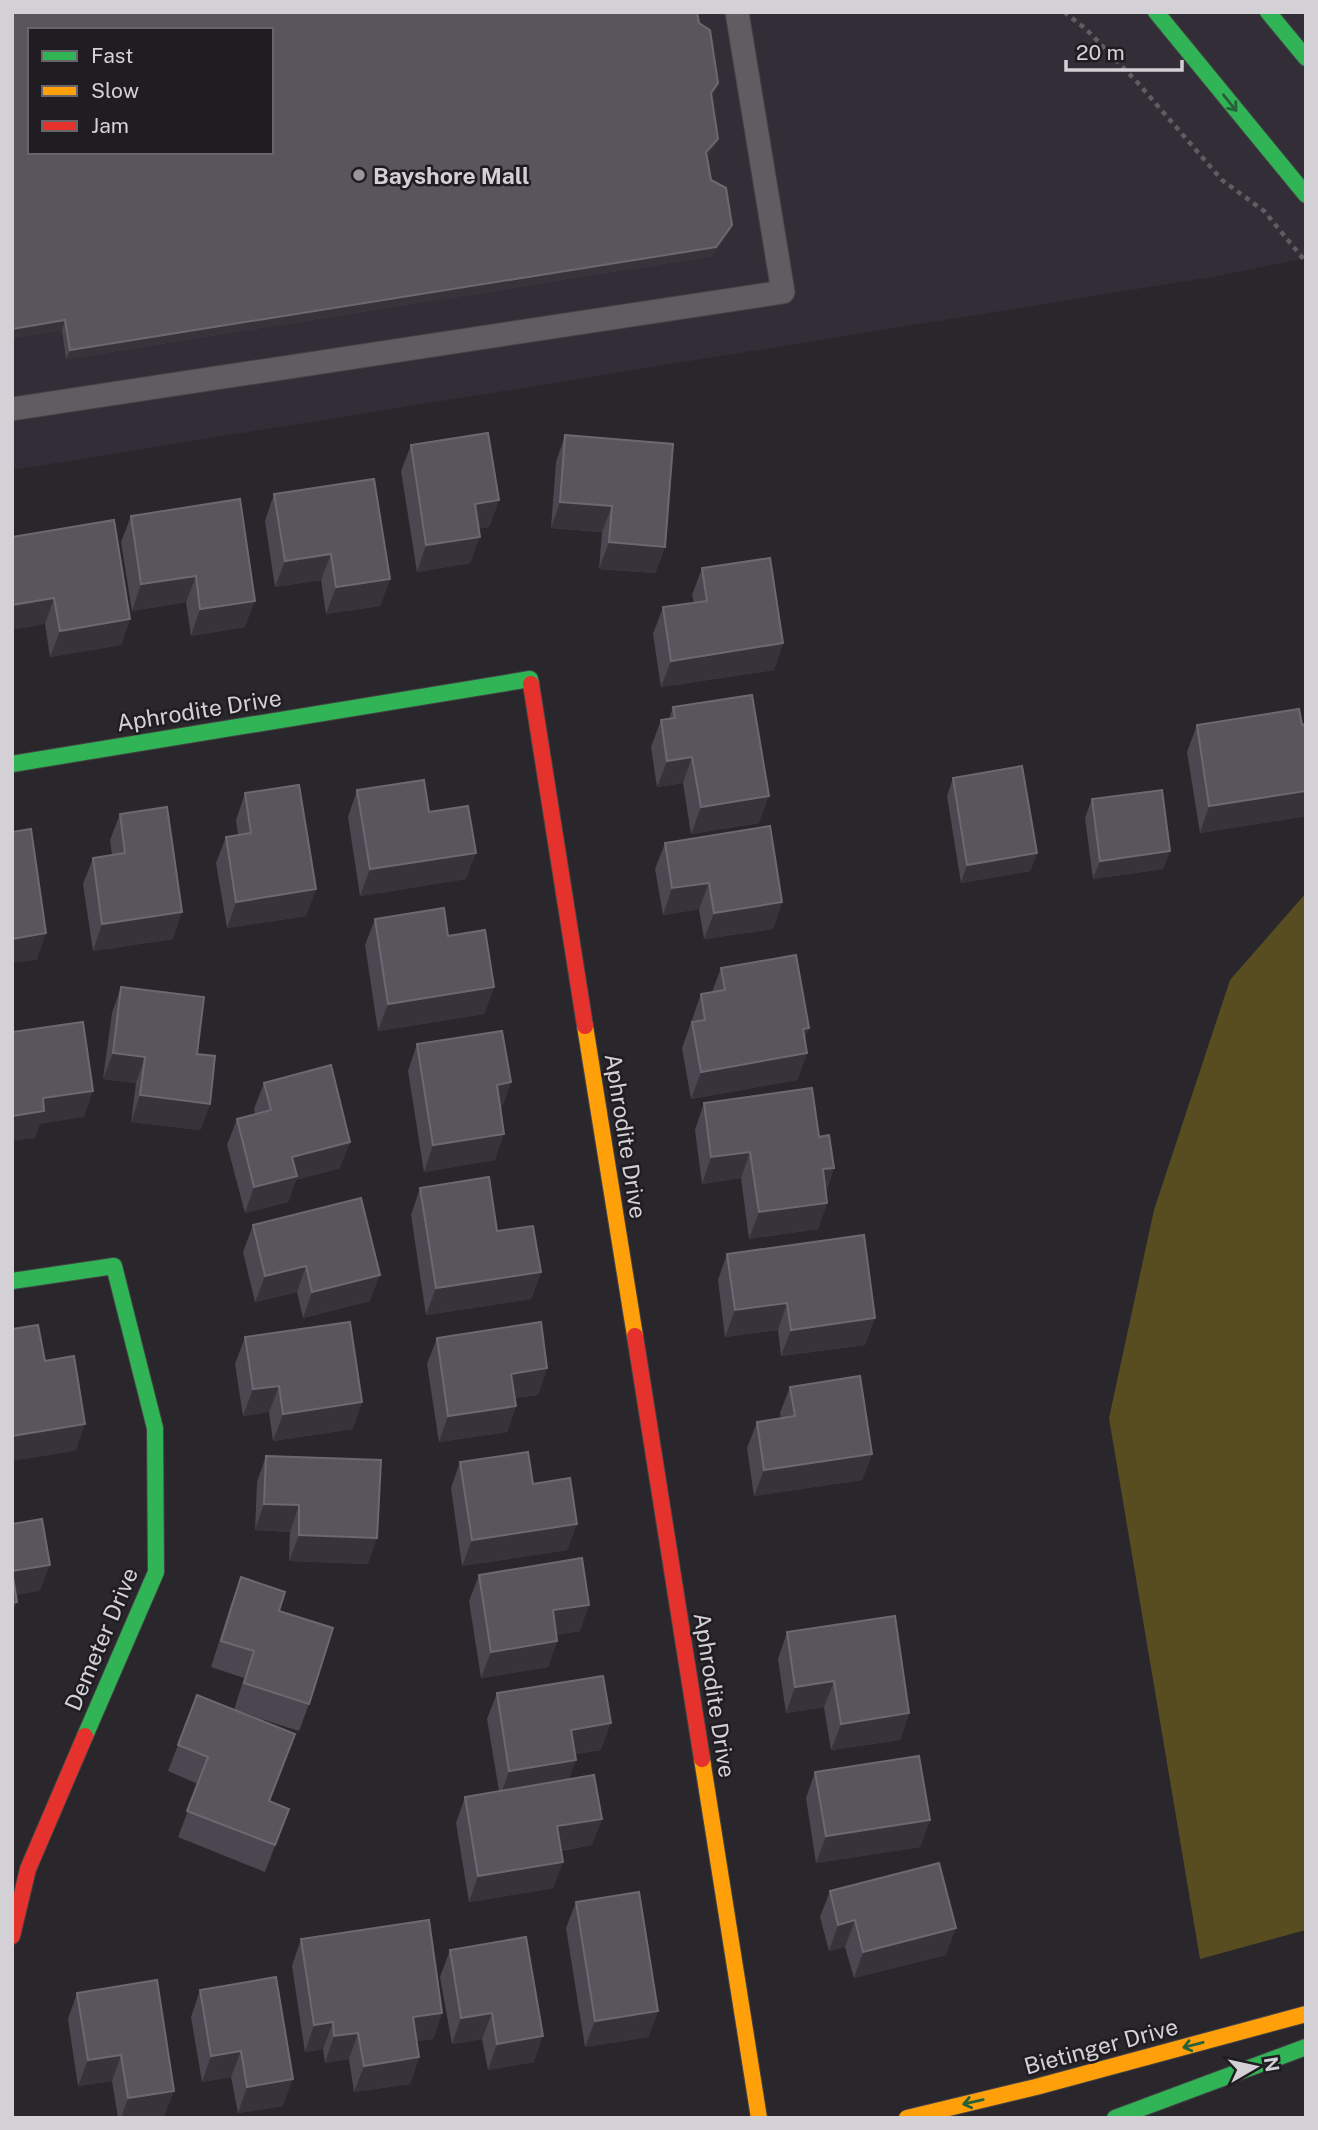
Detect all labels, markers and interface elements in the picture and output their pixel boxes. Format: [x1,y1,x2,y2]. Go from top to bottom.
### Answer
legend [28,28,273,154]
scale bar [1066,28,1182,72]
text: 20 m [1076,40,1125,65]
text: Fast [91,43,133,68]
text: Slow [91,78,139,103]
one-way arrow [1223,93,1238,111]
text: Jam [91,113,129,138]
place label: Bayshore Mall [373,162,530,189]
marker: Bayshore Mall [351,167,367,183]
street label: Aphrodite Drive [115,684,283,736]
street label: Aphrodite Drive [600,1052,652,1220]
street label: Demeter Drive [59,1563,143,1715]
street label: Aphrodite Drive [689,1611,741,1779]
street label: Bietinger Drive [1021,2012,1181,2080]
north arrow [1220,2032,1290,2102]
one-way arrow [1182,2039,1204,2052]
text: N [1260,2055,1284,2073]
one-way arrow [962,2096,984,2109]

